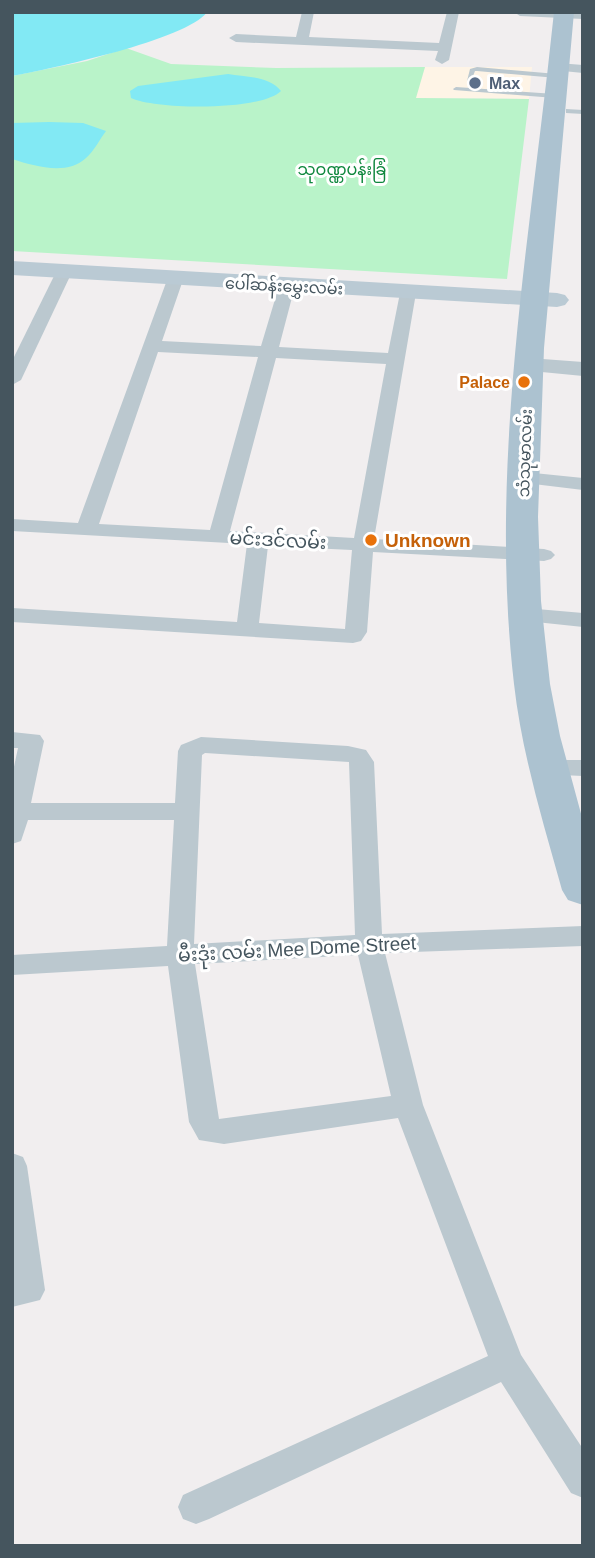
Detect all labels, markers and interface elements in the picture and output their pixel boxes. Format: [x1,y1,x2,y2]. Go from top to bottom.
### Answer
marker: Max [467,75,483,91]
place label: Max [489,75,520,92]
park label: သုဝဏ္ဏပန်းခြံ [298,158,386,184]
street label: ပေါ်ဆန်းမွှေးလမ်း [224,271,344,303]
place label: Palace [459,374,510,391]
marker: Palace [516,374,532,390]
street label: သံသုမာလမ်း [512,408,541,498]
street label: မင်းဒင်လမ်း [229,523,327,553]
place label: Unknown [385,530,471,551]
marker: Unknown [363,532,379,548]
street label: မီးဒုံး လမ်း Mee Dome Street [177,928,418,972]

